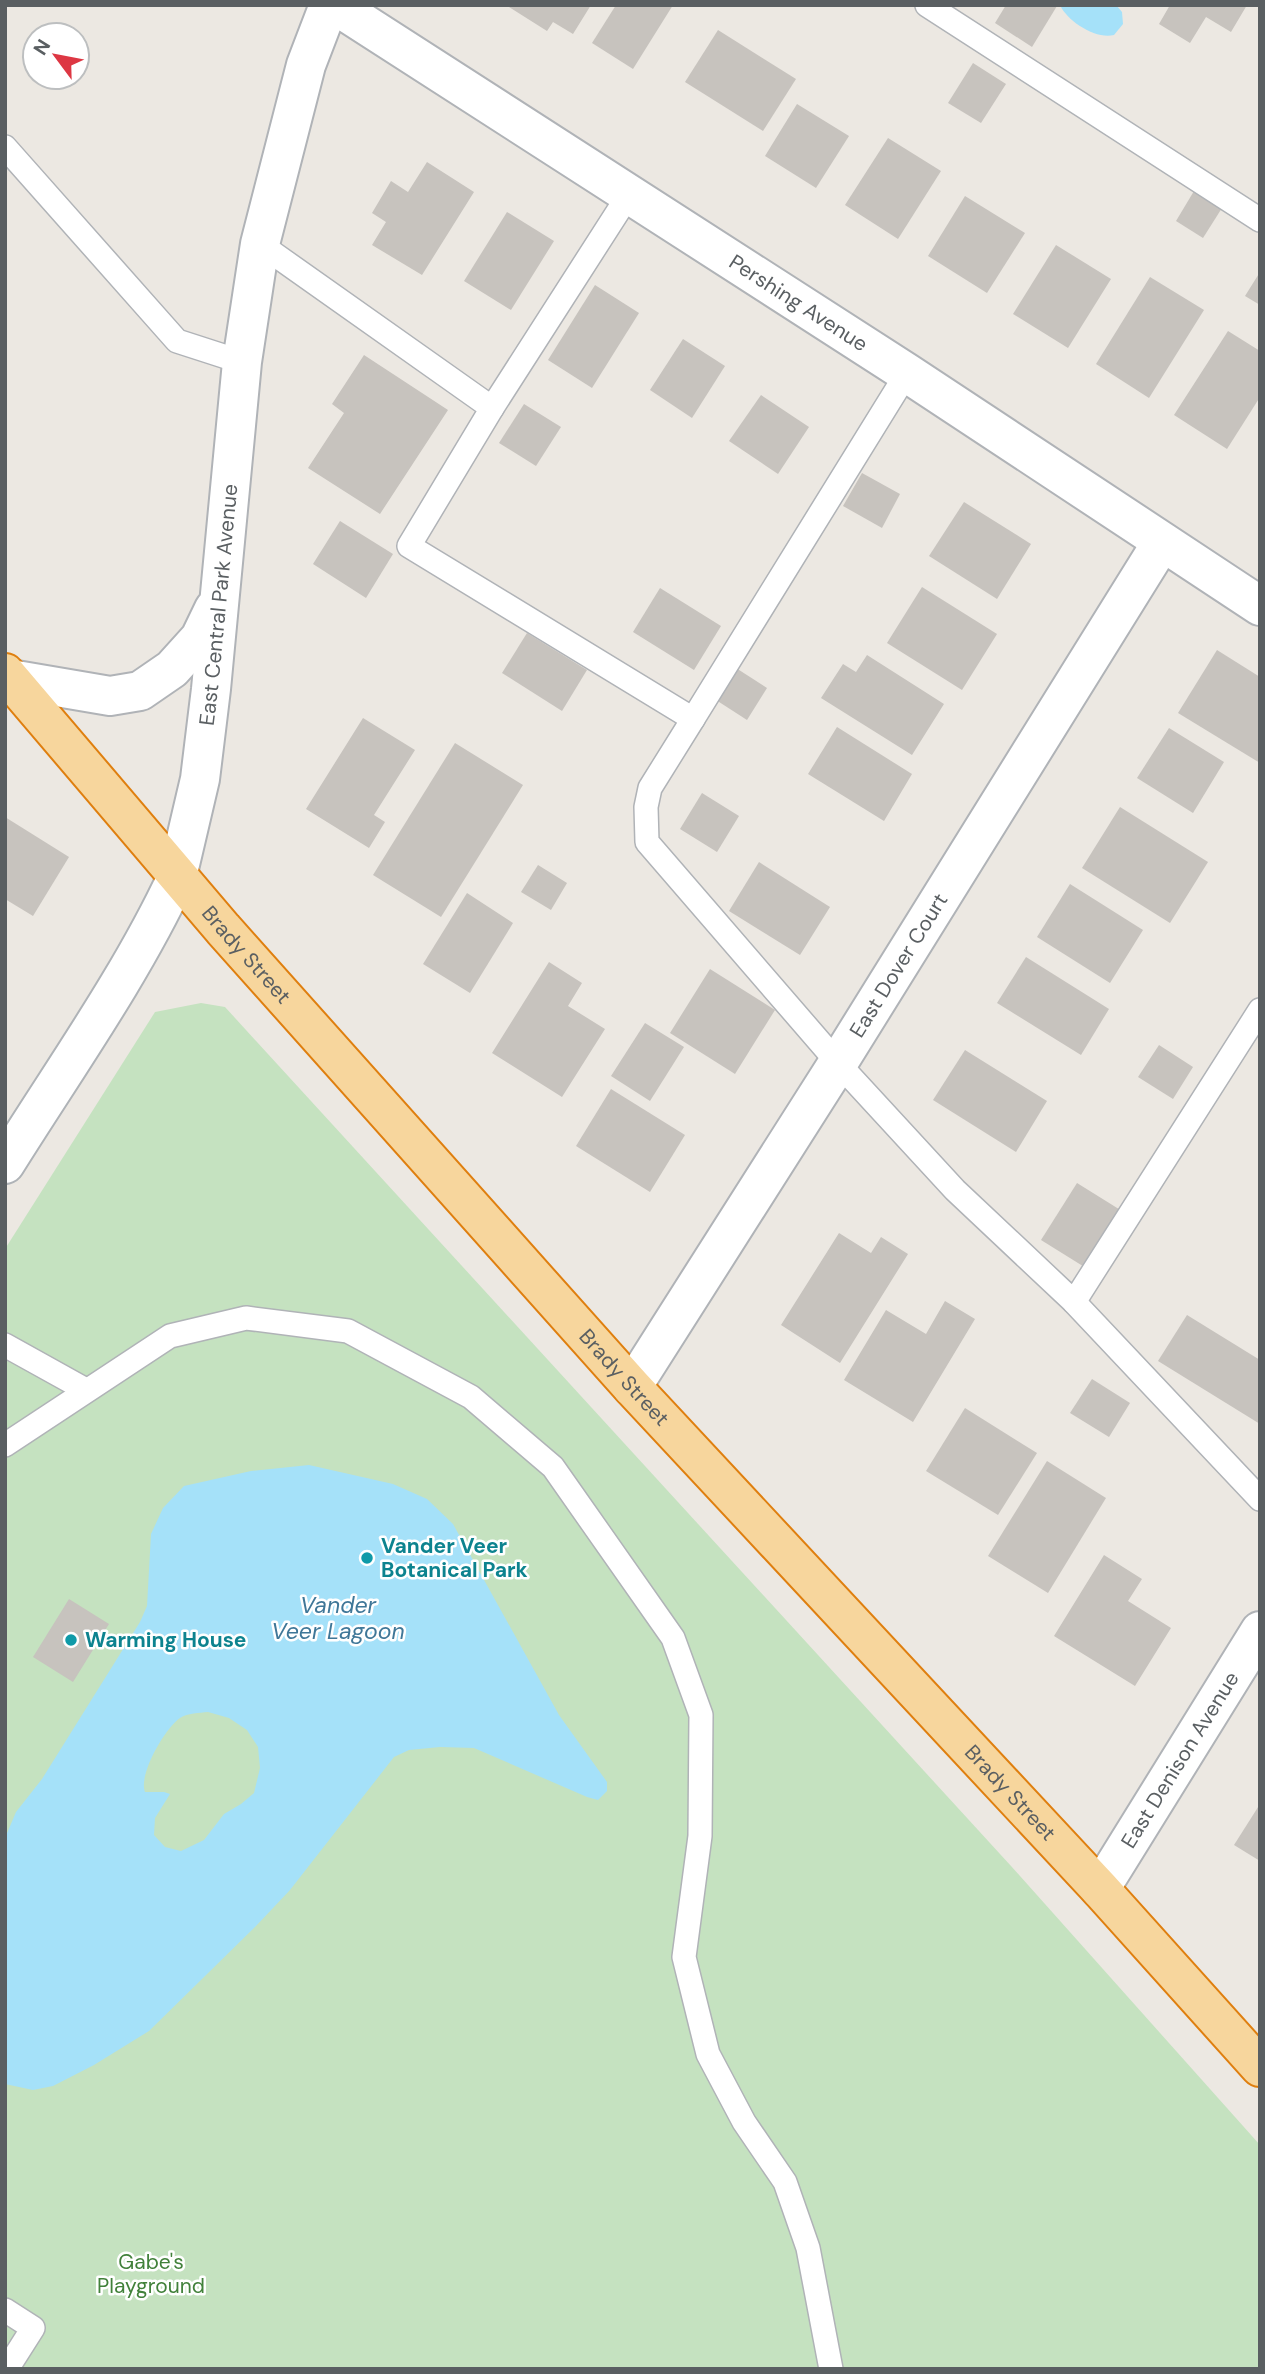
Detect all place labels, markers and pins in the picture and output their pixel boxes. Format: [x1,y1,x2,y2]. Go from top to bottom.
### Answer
place label: Vander Veer Botanical Park [381,1532,528,1584]
marker: Vander Veer Botanical Park [359,1550,375,1566]
place label: Warming House [85,1626,247,1654]
marker: Warming House [63,1632,79,1648]

